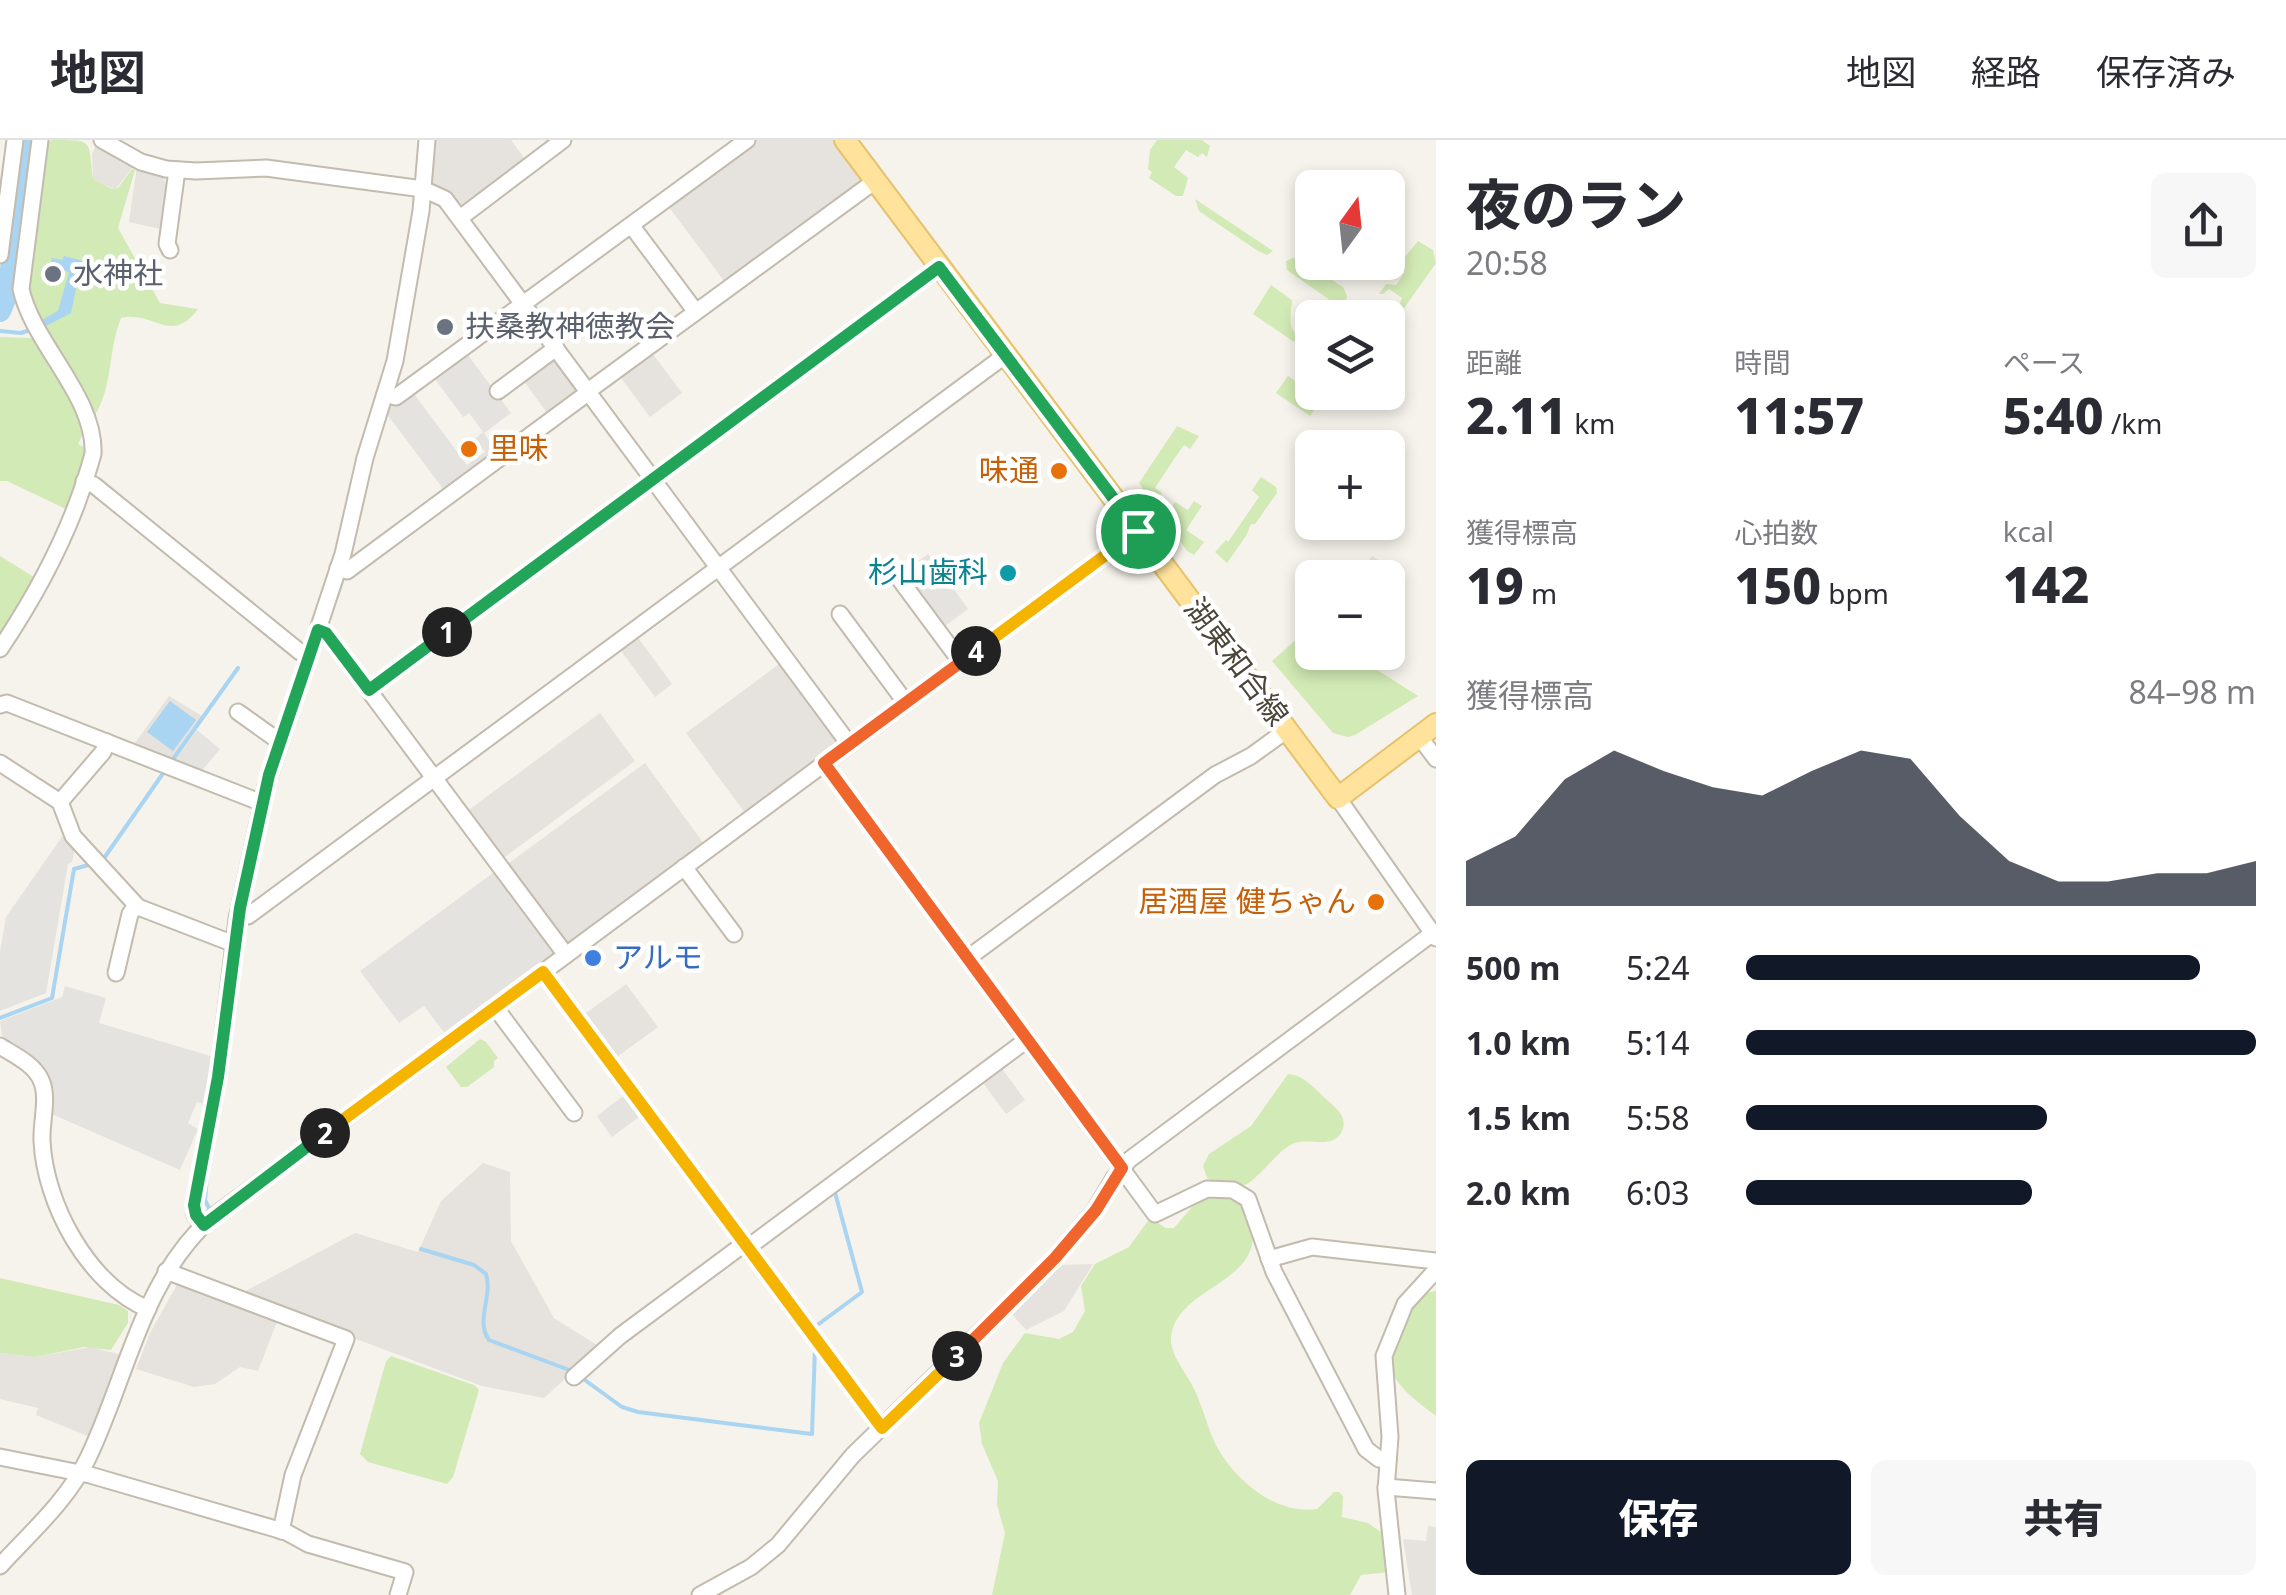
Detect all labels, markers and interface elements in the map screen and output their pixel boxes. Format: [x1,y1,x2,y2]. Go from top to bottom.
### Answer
text: 地図 [50,39,146,104]
text: 地図 [1846,48,1916,95]
text: 経路 [1971,48,2041,95]
text: 保存済み [2096,48,2236,95]
text: 夜のラン [1466,166,1686,241]
north arrow [1295,170,1405,280]
map controls [1295,170,1405,670]
button: share [2151,173,2256,278]
text: 20:58 [1466,241,1548,284]
place label: 水神社 [73,252,163,293]
marker: 水神社 [42,263,64,285]
button: layers [1295,300,1405,410]
place label: 扶桑教神徳教会 [465,305,675,346]
marker: 扶桑教神徳教会 [434,316,456,338]
text: 距離 [1466,343,1522,381]
text: 時間 [1734,343,1790,381]
text: ペース [2003,343,2085,381]
text: 2.11 [1466,381,1567,449]
text: 11:57 [1734,381,1864,449]
text: 5:40 [2003,381,2104,449]
text: km [1567,404,1615,442]
text: /km [2104,404,2162,442]
place label: 里味 [489,427,549,468]
button: + [1295,430,1405,540]
marker: 里味 [458,438,480,460]
place label: 味通 [979,449,1039,490]
marker: 味通 [1048,460,1070,482]
pin [1096,489,1181,574]
icon: arrive [1111,504,1166,559]
text: kcal [2003,512,2054,550]
text: 獲得標高 [1466,513,1578,551]
text: 心拍数 [1734,513,1818,551]
text: 142 [2003,550,2089,618]
place label: 杉山歯科 [868,551,988,592]
text: 19 [1466,551,1524,619]
text: 150 [1734,551,1821,619]
button: − [1295,560,1405,670]
marker: 杉山歯科 [997,562,1019,584]
text: m [1524,574,1557,612]
text: bpm [1821,574,1889,612]
street label: 湖東和合線 [1176,589,1299,733]
pin: 1 [422,607,472,657]
text: 1 [439,613,455,651]
pin: 4 [951,626,1001,676]
text: 4 [968,632,984,670]
text: 84–98 m [2129,670,2256,713]
text: 獲得標高 [1466,673,1594,716]
place label: 居酒屋 健ちゃん [1138,880,1356,921]
marker: 居酒屋 健ちゃん [1365,891,1387,913]
place label: アルモ [613,936,703,977]
text: 500 m [1466,946,1560,989]
text: 5:24 [1626,946,1690,989]
marker: アルモ [582,947,604,969]
text: 1.0 km [1466,1021,1571,1064]
text: 5:14 [1626,1021,1690,1064]
text: 1.5 km [1466,1096,1571,1139]
text: 5:58 [1626,1096,1690,1139]
pin: 2 [300,1108,350,1158]
text: 2 [317,1114,333,1152]
text: 2.0 km [1466,1171,1571,1214]
text: 6:03 [1626,1171,1690,1214]
pin: 3 [932,1331,982,1381]
text: 3 [949,1337,965,1375]
button: 保存 [1466,1460,1851,1575]
button: 共有 [1871,1460,2256,1575]

